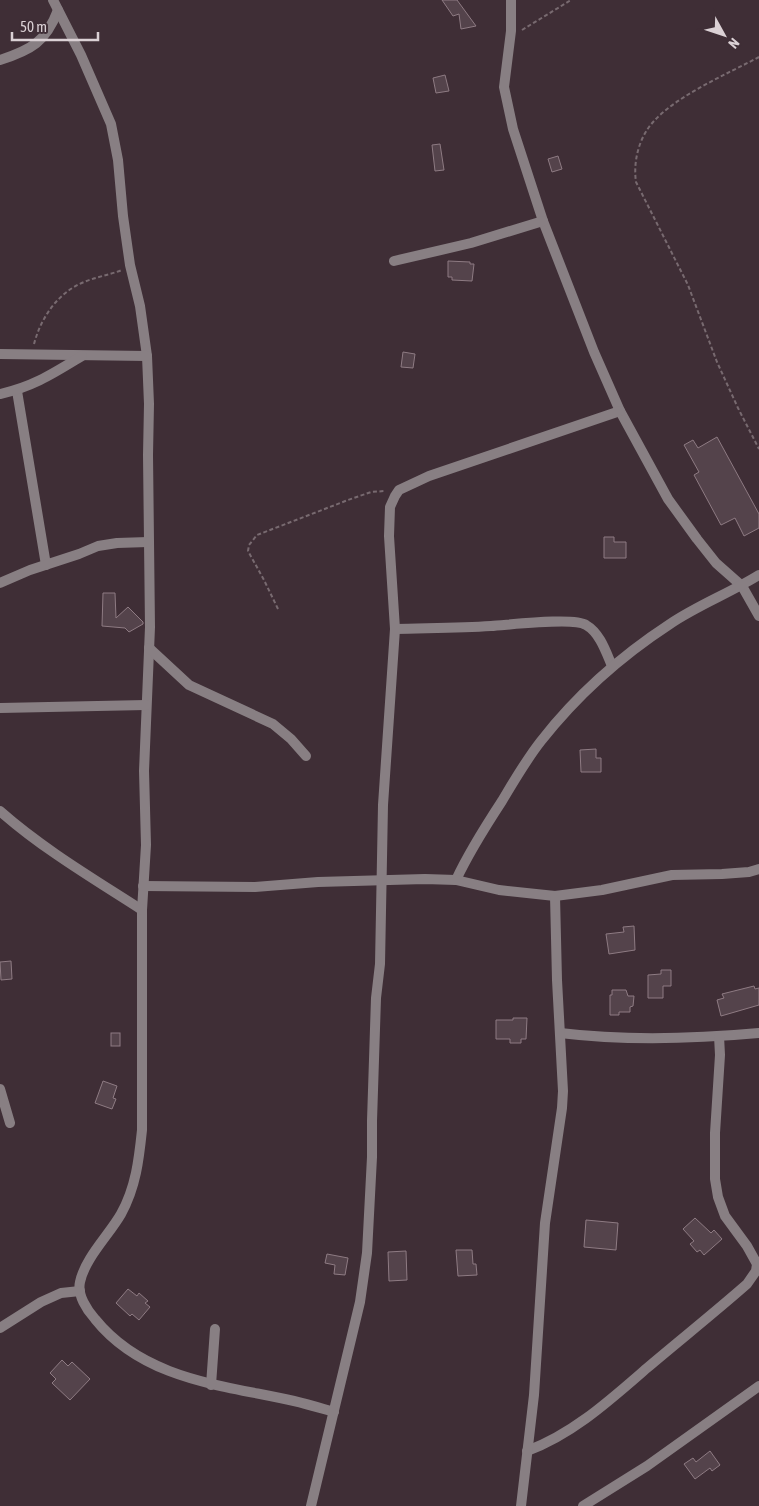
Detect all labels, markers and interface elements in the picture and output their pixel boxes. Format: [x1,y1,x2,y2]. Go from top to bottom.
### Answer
scale bar [12,10,99,42]
north arrow [699,10,749,60]
text: 50 m [20,18,47,35]
text: N [725,35,743,52]

